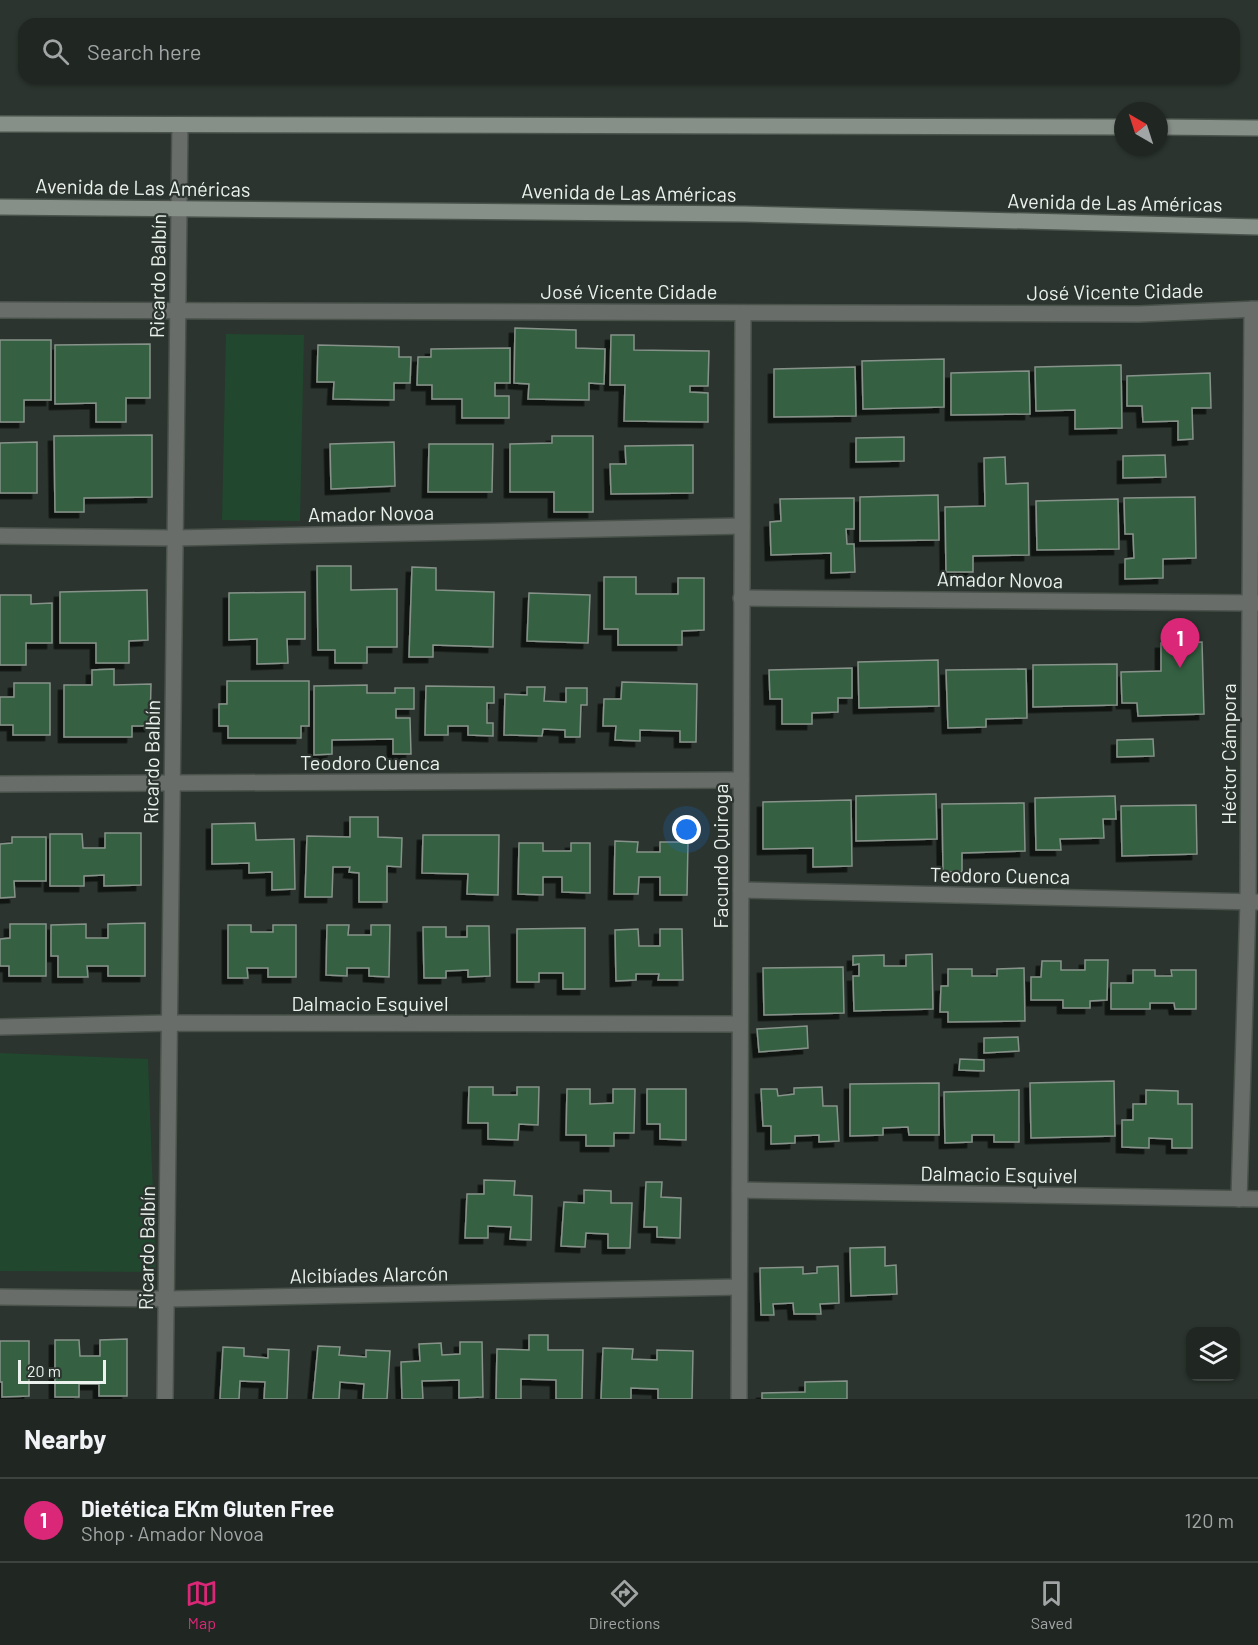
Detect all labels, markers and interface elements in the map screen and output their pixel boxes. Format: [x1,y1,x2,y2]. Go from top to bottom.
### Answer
search box [18,18,1240,84]
icon: search [39,35,72,68]
text: Search here [87,38,201,64]
north arrow [1114,102,1168,156]
street label: Avenida de Las Américas [35,173,251,201]
street label: Avenida de Las Américas [521,178,737,206]
street label: Avenida de Las Américas [1007,188,1223,216]
street label: Ricardo Balbín [144,214,170,338]
street label: José Vicente Cidade [1026,277,1204,305]
street label: José Vicente Cidade [541,279,717,303]
street label: Amador Novoa [308,500,434,526]
street label: Amador Novoa [937,566,1063,592]
pin: 1 [1160,618,1200,668]
street label: Héctor Cámpora [1216,683,1240,825]
street label: Ricardo Balbín [138,700,164,824]
street label: Teodoro Cuenca [300,750,440,774]
street label: Facundo Quiroga [708,784,732,928]
your location [672,815,701,844]
street label: Teodoro Cuenca [930,862,1070,888]
street label: Dalmacio Esquivel [291,991,449,1015]
street label: Dalmacio Esquivel [920,1161,1078,1187]
street label: Ricardo Balbín [133,1186,159,1310]
street label: Alcibíades Alarcón [289,1261,449,1287]
map controls [1186,1327,1240,1381]
button: layers [1186,1327,1240,1381]
scale bar [18,1357,106,1384]
text: 20 m [27,1361,61,1380]
text: Nearby [24,1423,106,1454]
text: Dietética EKm Gluten Free [81,1495,334,1521]
text: 1 [40,1508,47,1532]
text: 120 m [1184,1508,1234,1532]
text: Shop · Amador Novoa [81,1521,264,1545]
tab: Map [185,1577,218,1632]
tab: Directions [589,1577,660,1632]
tab: Saved [1031,1577,1073,1632]

